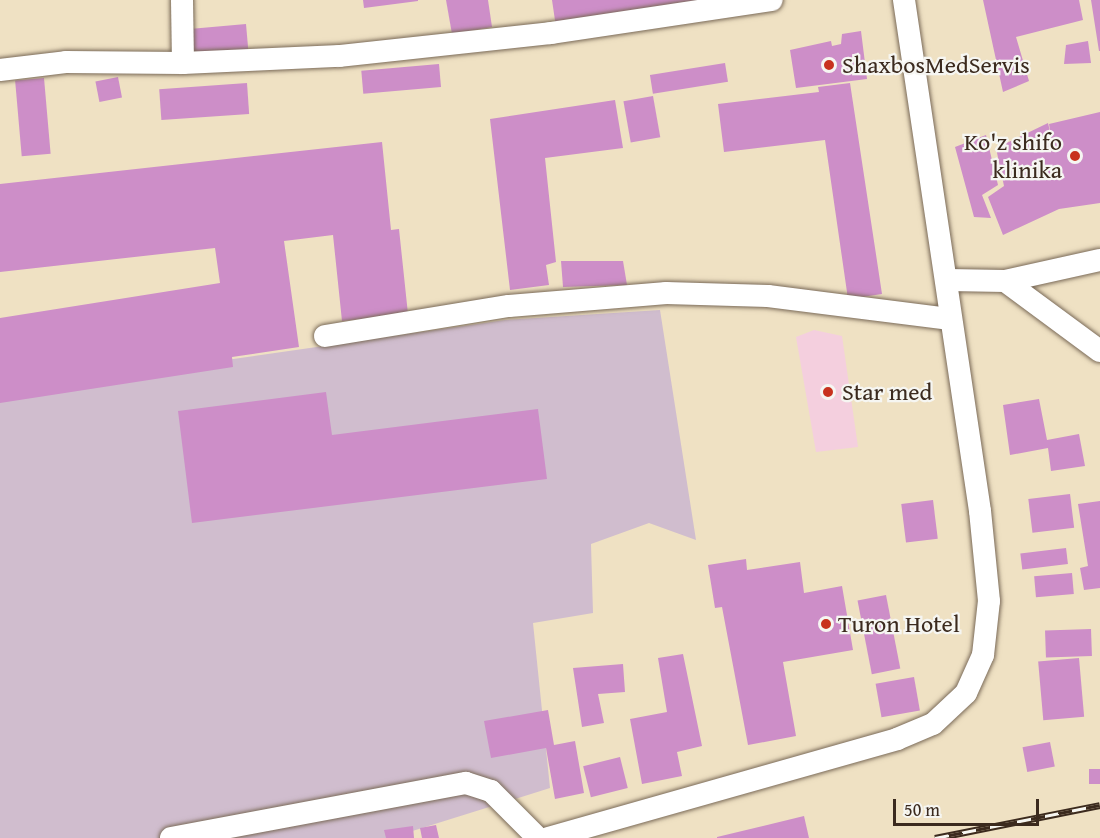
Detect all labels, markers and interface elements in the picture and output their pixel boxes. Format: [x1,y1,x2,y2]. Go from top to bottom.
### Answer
place label: ShaxbosMedServis [842,51,1030,79]
marker: ShaxbosMedServis [820,56,838,74]
place label: Ko'z shifo klinika [964,128,1062,184]
marker: Ko'z shifo klinika [1066,147,1084,165]
place label: Star med [842,378,932,406]
marker: Star med [819,383,837,401]
place label: Turon Hotel [838,610,960,638]
marker: Turon Hotel [819,617,833,631]
scale bar [896,787,1042,825]
text: 50 m [904,796,940,823]

